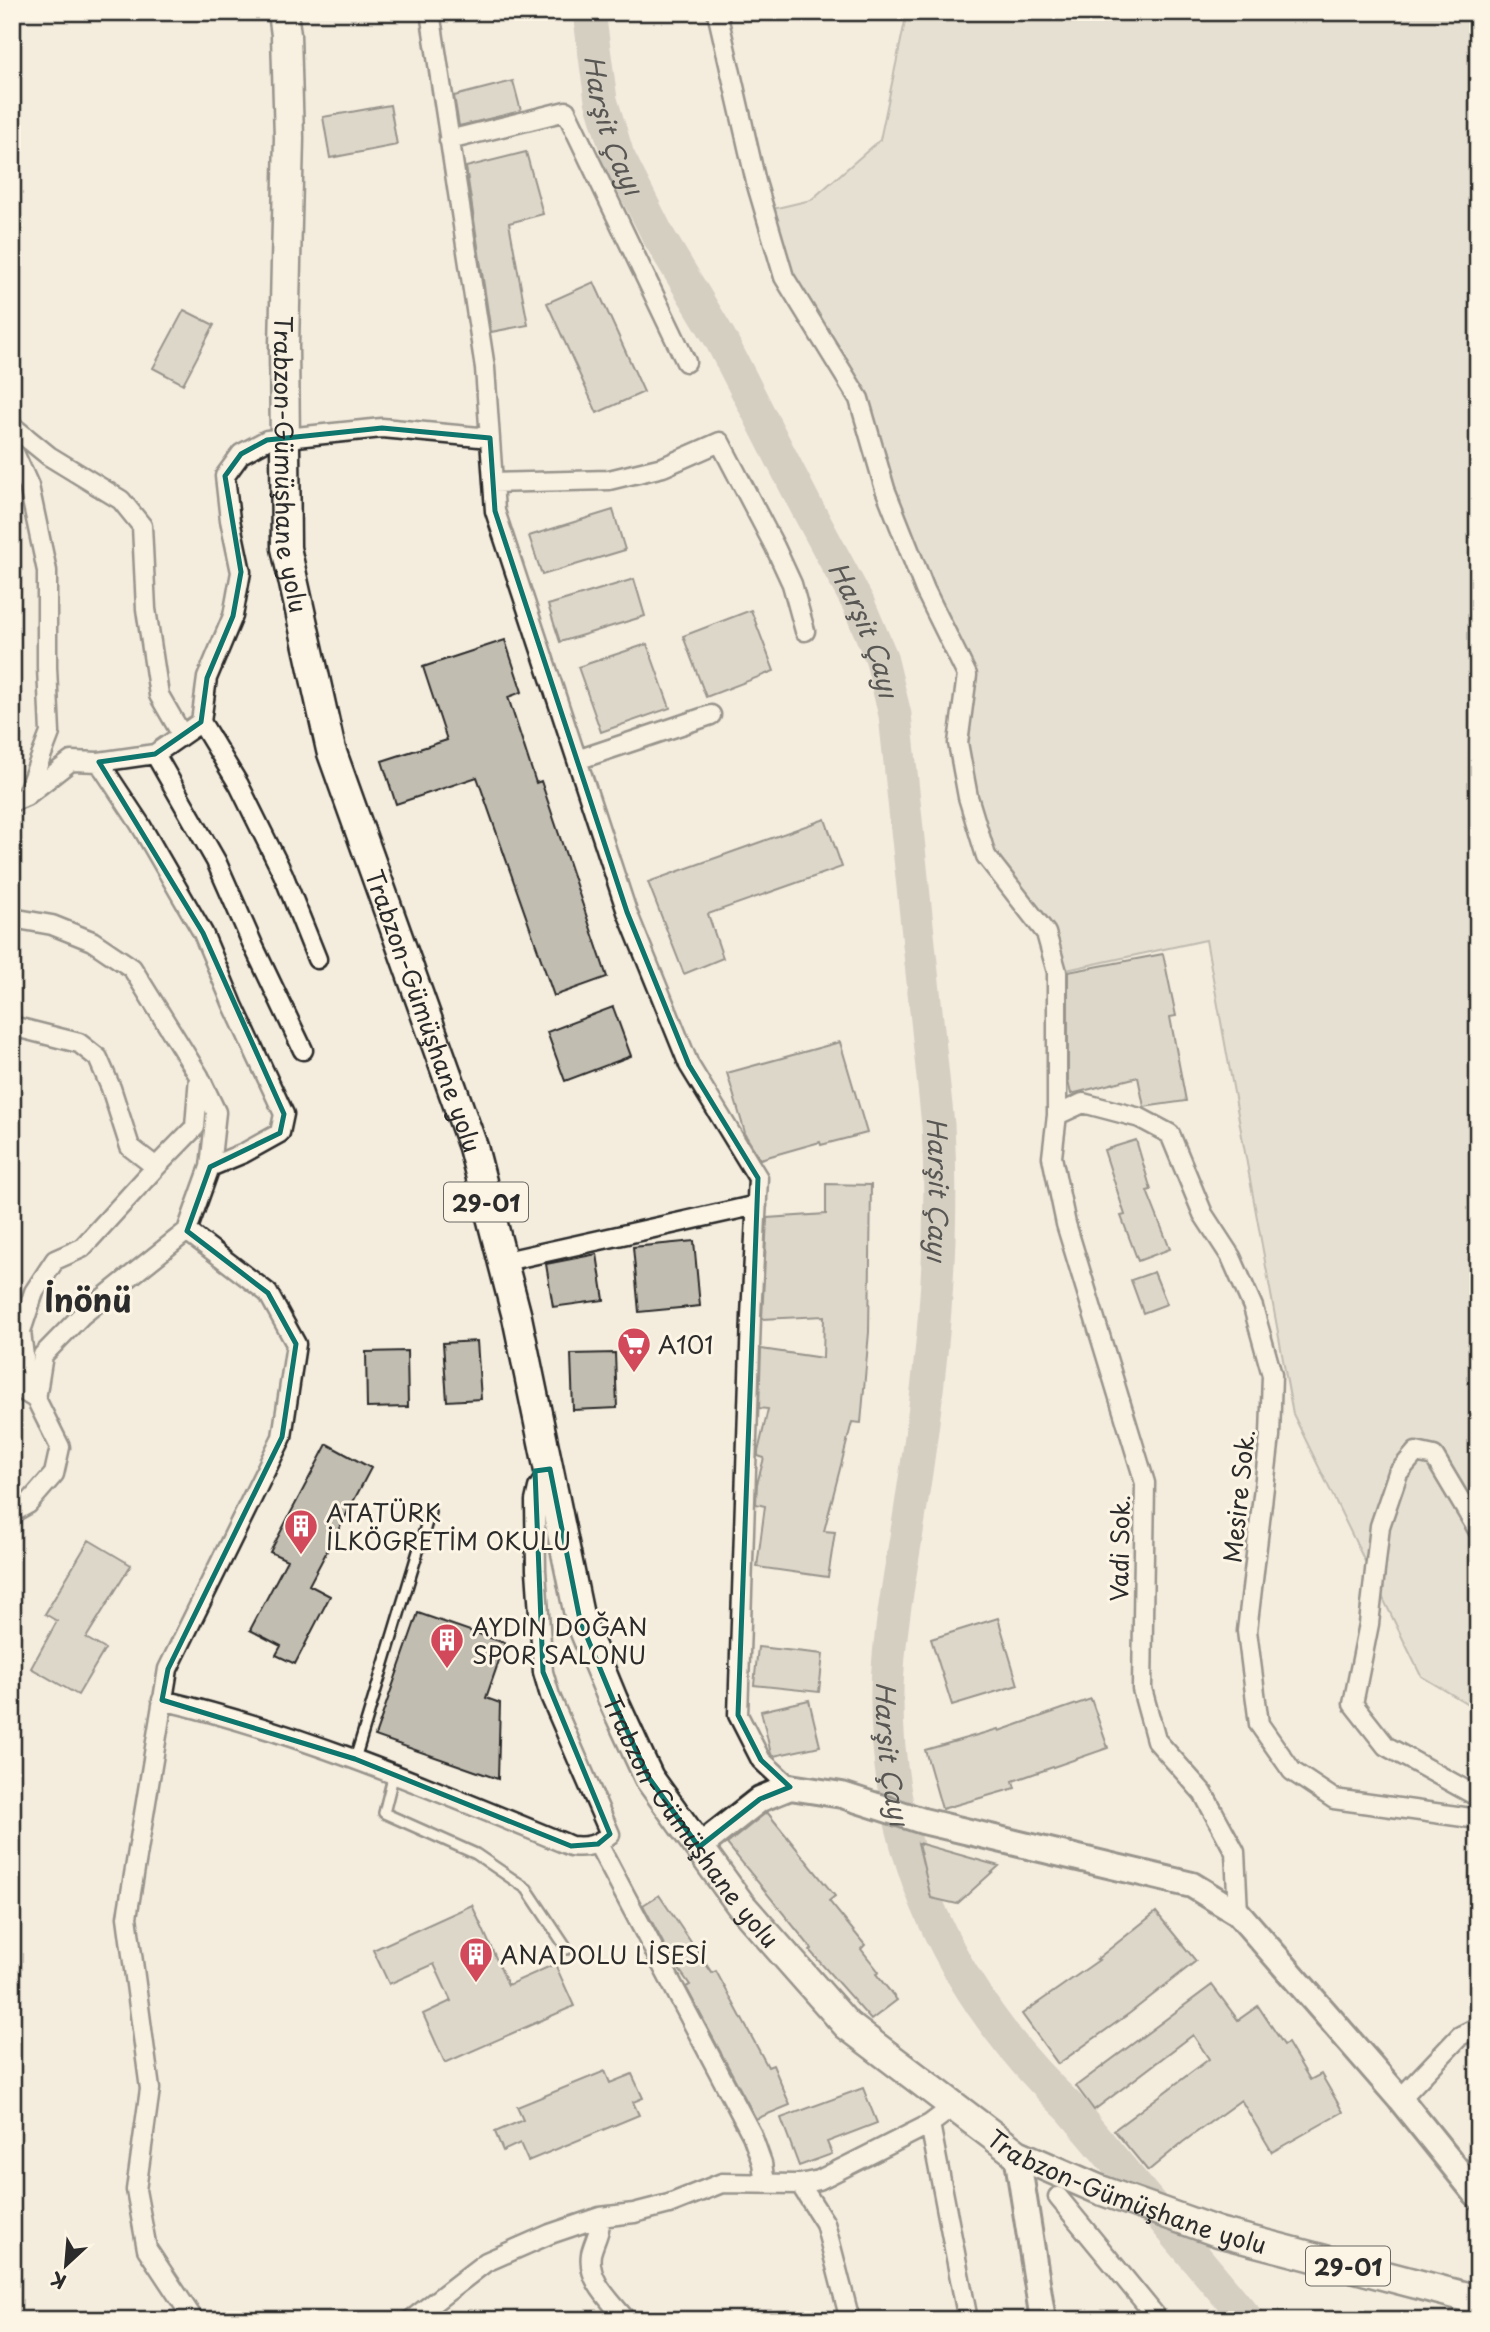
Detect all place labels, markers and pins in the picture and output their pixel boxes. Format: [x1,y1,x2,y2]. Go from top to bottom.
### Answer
supermarket icon: A101 [615,1325,653,1374]
place label: A101 [658,1326,713,1362]
place label: ATATÜRK İLKÖGRETİM OKULU [326,1494,571,1558]
building icon: ATATÜRK İLKÖGRETİM OKULU [282,1507,320,1556]
place label: AYDIN DOĞAN SPOR SALONU [472,1608,648,1672]
building icon: AYDIN DOĞAN SPOR SALONU [428,1621,466,1670]
building icon: ANADOLU LİSESİ [457,1935,495,1984]
place label: ANADOLU LİSESİ [500,1936,707,1972]

